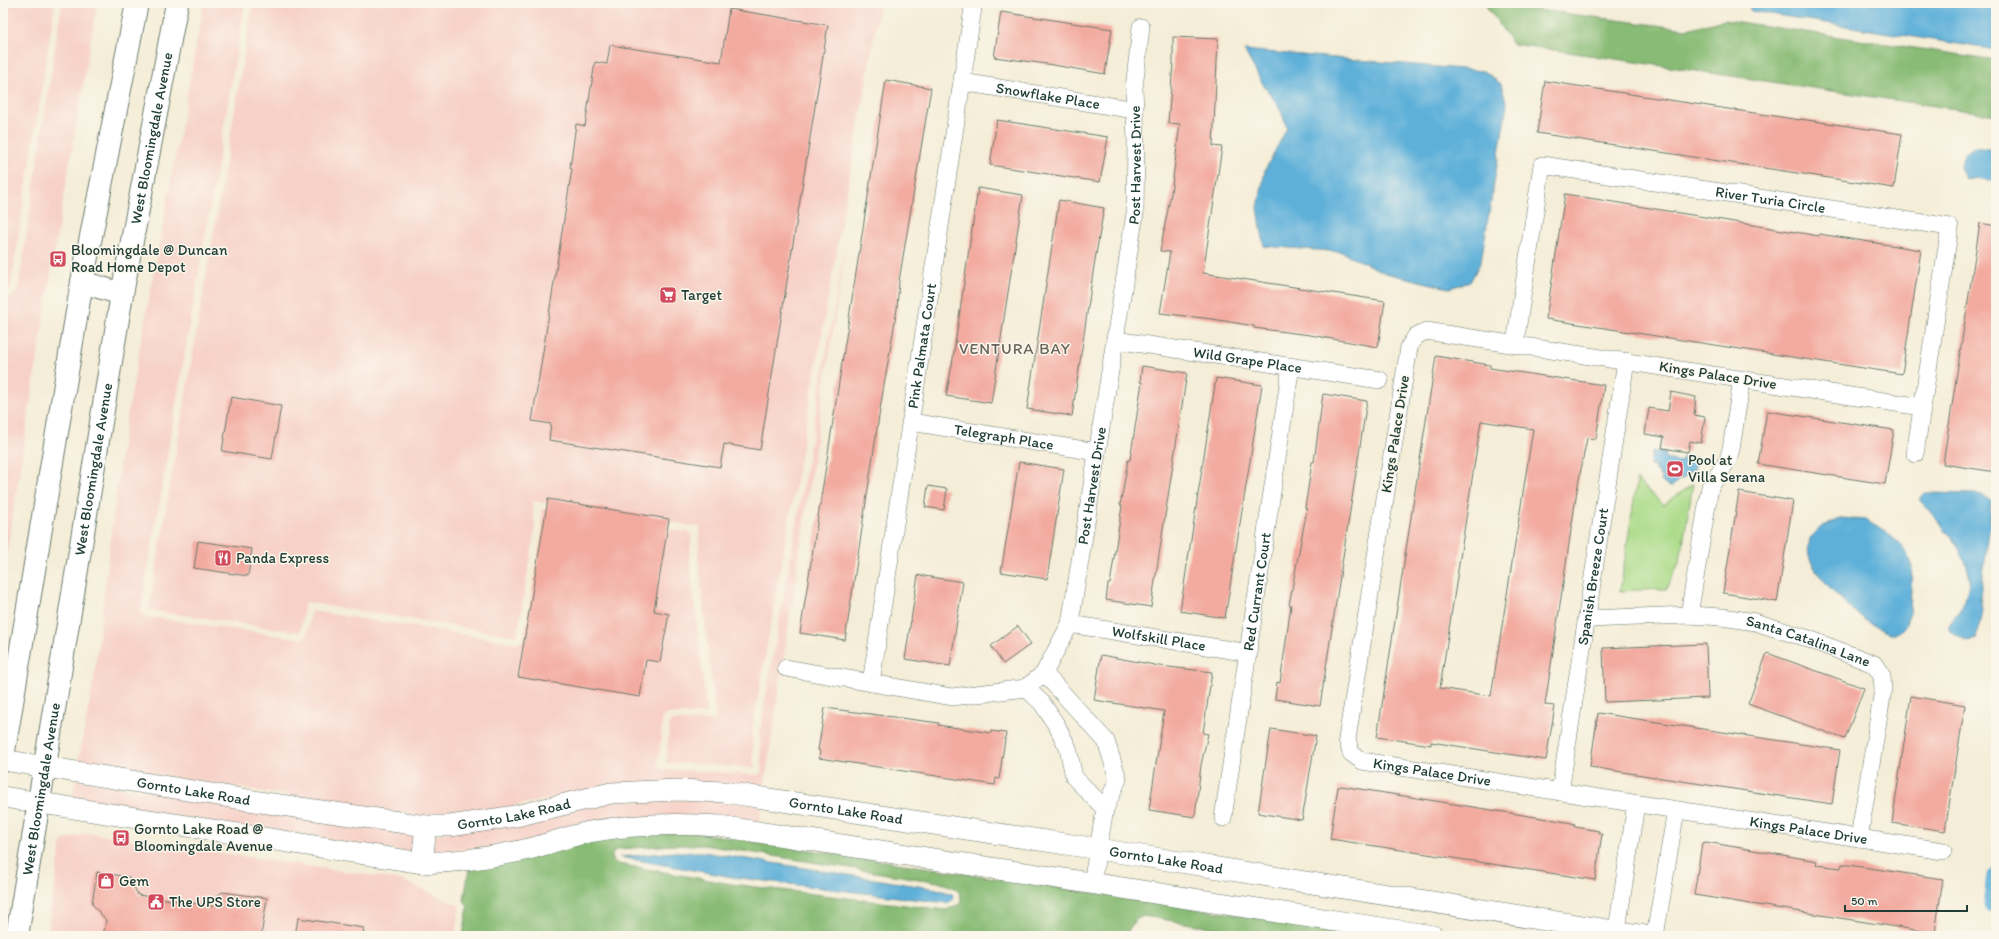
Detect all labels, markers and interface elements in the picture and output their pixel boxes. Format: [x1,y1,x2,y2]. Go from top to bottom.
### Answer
street label: West Bloomingdale Avenue [126,51,176,226]
street label: Snowflake Place [995,79,1101,113]
street label: Post Harvest Drive [1124,105,1145,226]
street label: River Turia Circle [1714,182,1827,217]
place label: Bloomingdale @ Duncan Road Home Depot [71,241,228,276]
bus stop icon: Bloomingdale @ Duncan Road Home Depot [48,249,68,269]
street label: Pink Palmata Court [904,282,940,410]
supermarket icon: Target [658,285,678,305]
place label: Target [681,286,722,304]
district label: VENTURA BAY [959,339,1071,358]
street label: Wild Grape Place [1192,343,1303,377]
street label: Kings Palace Drive [1658,357,1778,393]
street label: Kings Palace Drive [1377,374,1413,494]
street label: West Bloomingdale Avenue [70,382,116,557]
street label: Telegraph Place [953,420,1055,454]
street label: Post Harvest Drive [1074,425,1110,546]
place label: Pool at Villa Serana [1688,451,1766,486]
sports icon: Pool at Villa Serana [1665,459,1685,479]
street label: Spanish Breeze Court [1574,506,1612,646]
street label: Red Currant Court [1239,531,1275,652]
restaurant icon: Panda Express [213,548,233,568]
place label: Panda Express [236,549,329,567]
street label: Santa Catalina Lane [1745,612,1873,671]
street label: Wolfskill Place [1111,622,1207,655]
street label: West Bloomingdale Avenue [18,701,64,877]
street label: Kings Palace Drive [1372,754,1492,790]
street label: Gornto Lake Road [135,773,252,809]
street label: Gornto Lake Road [788,793,904,828]
street label: Gornto Lake Road [456,794,572,834]
street label: Kings Palace Drive [1748,812,1869,848]
place label: Gornto Lake Road @ Bloomingdale Avenue [134,820,273,855]
bus stop icon: Gornto Lake Road @ Bloomingdale Avenue [111,828,131,848]
street label: Gornto Lake Road [1108,842,1224,878]
shop icon: Gem [96,871,116,891]
place label: Gem [119,872,150,890]
scale bar [1845,887,1967,913]
public building icon: The UPS Store [146,892,166,912]
place label: The UPS Store [169,893,261,911]
text: 50 m [1851,894,1877,908]

